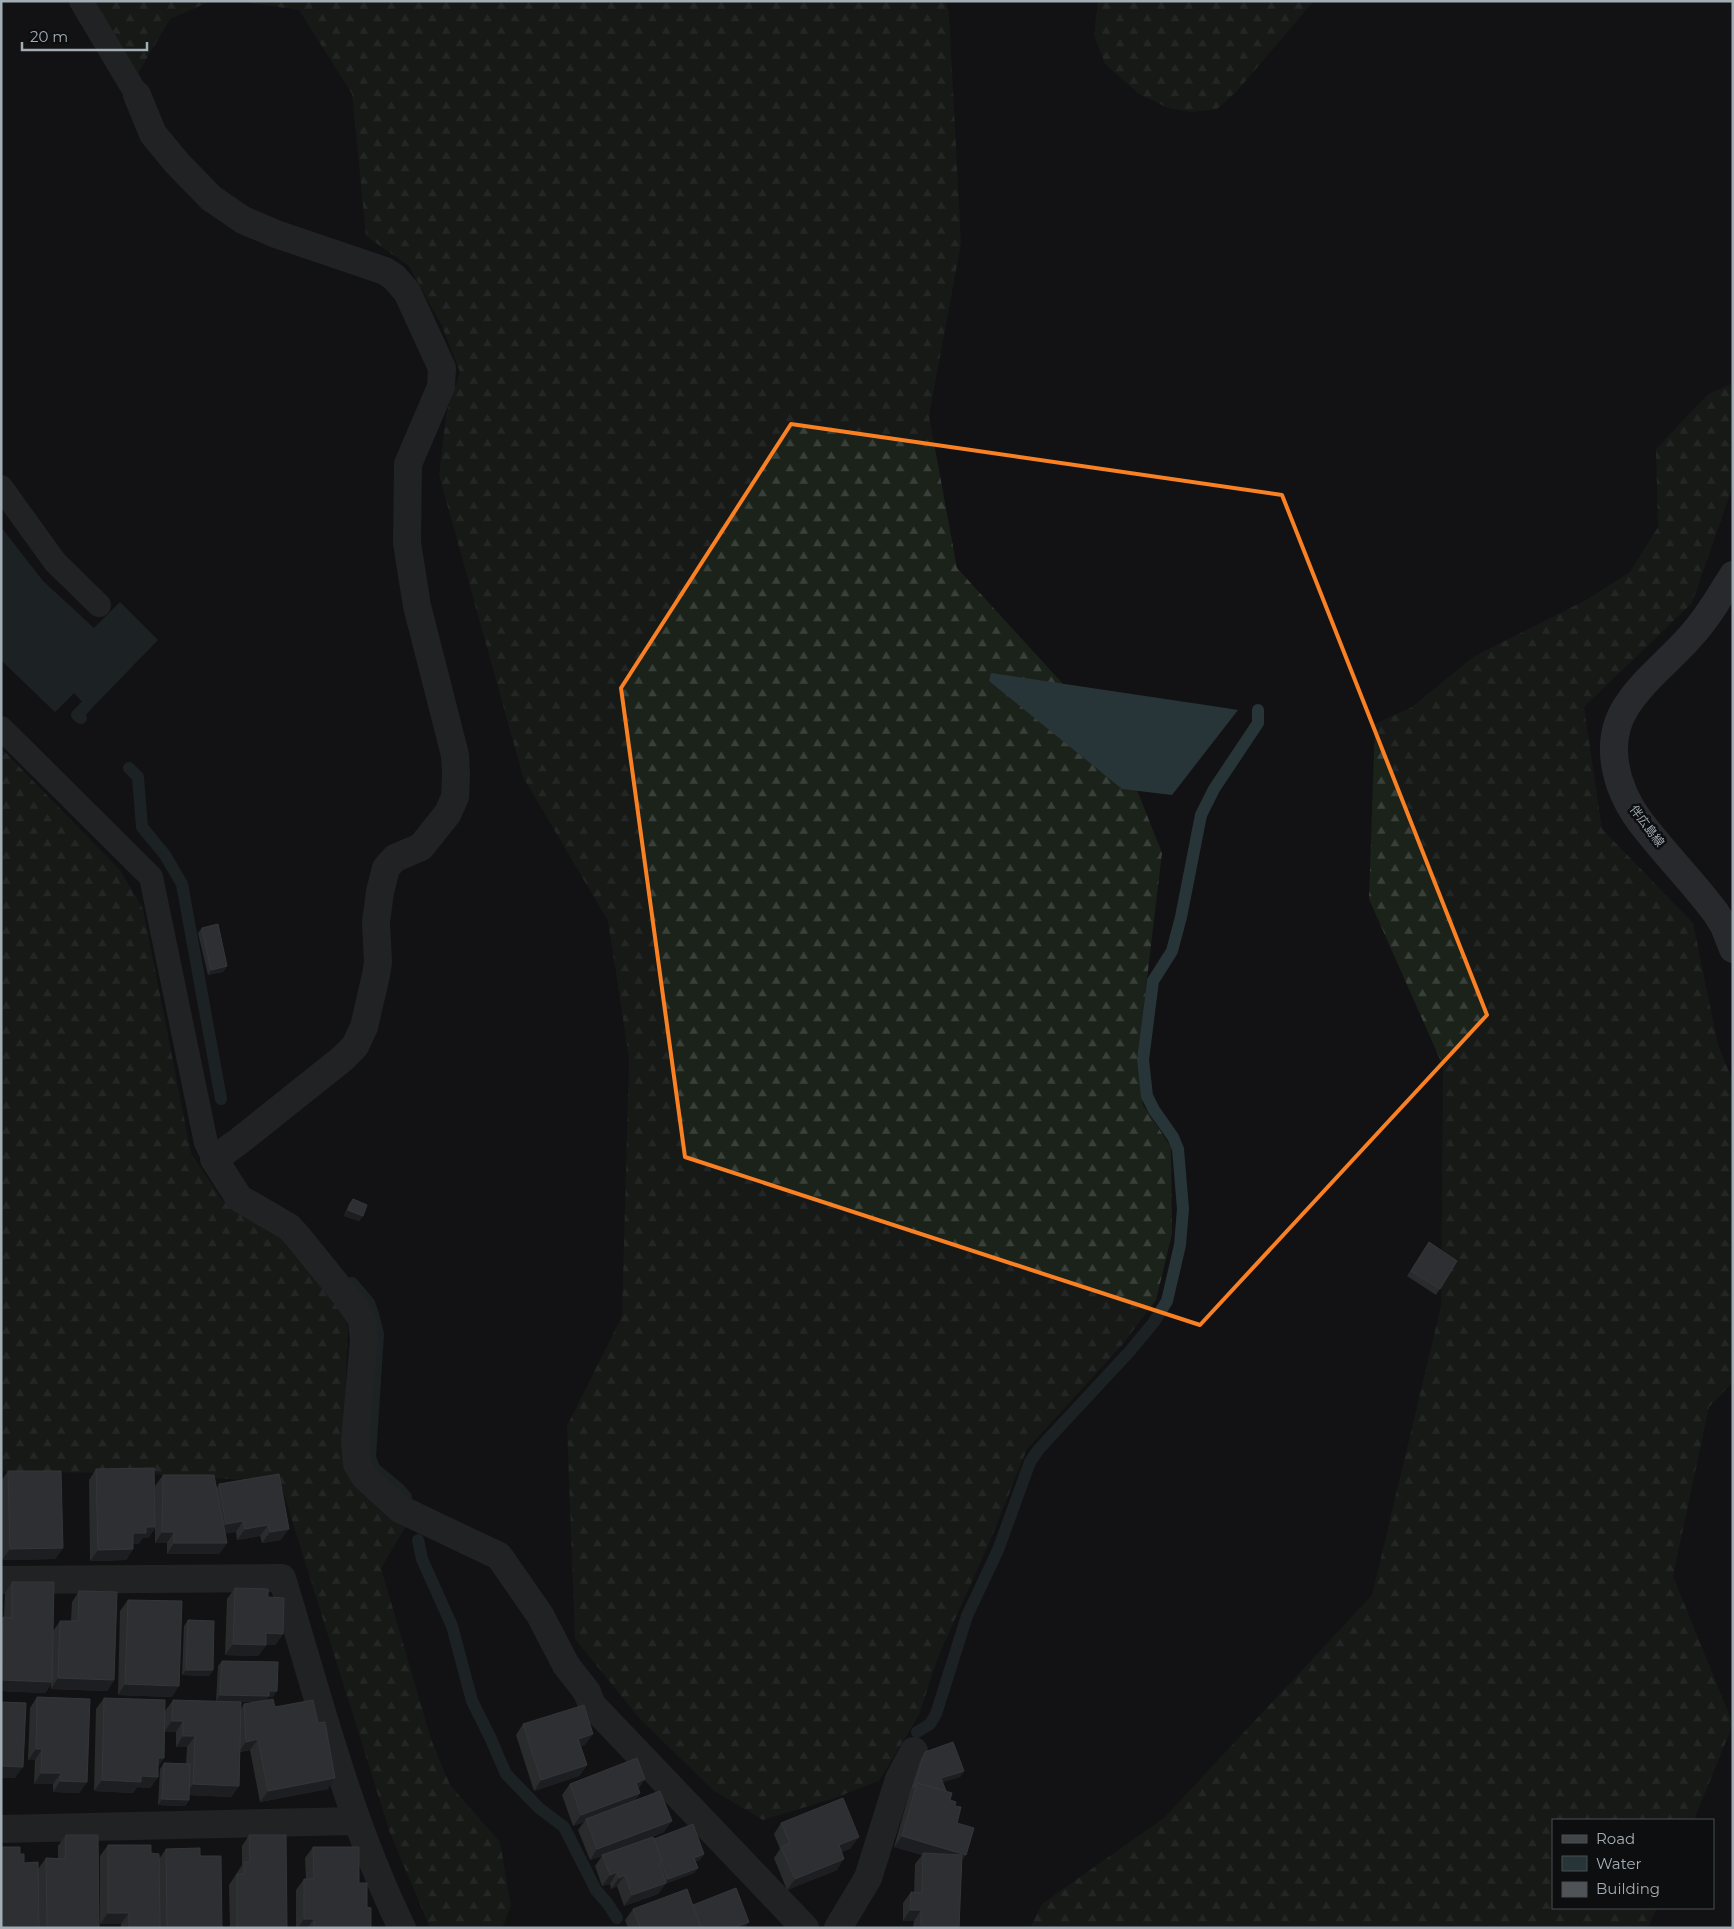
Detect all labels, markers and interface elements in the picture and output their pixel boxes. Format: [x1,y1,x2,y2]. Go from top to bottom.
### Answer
scale bar [22,20,148,52]
text: 20 m [30,27,68,46]
street label: 伴広島線 [1627,802,1668,849]
legend [1552,1819,1714,1909]
text: Road [1596,1829,1635,1848]
text: Water [1596,1854,1642,1873]
text: Building [1596,1879,1660,1898]

